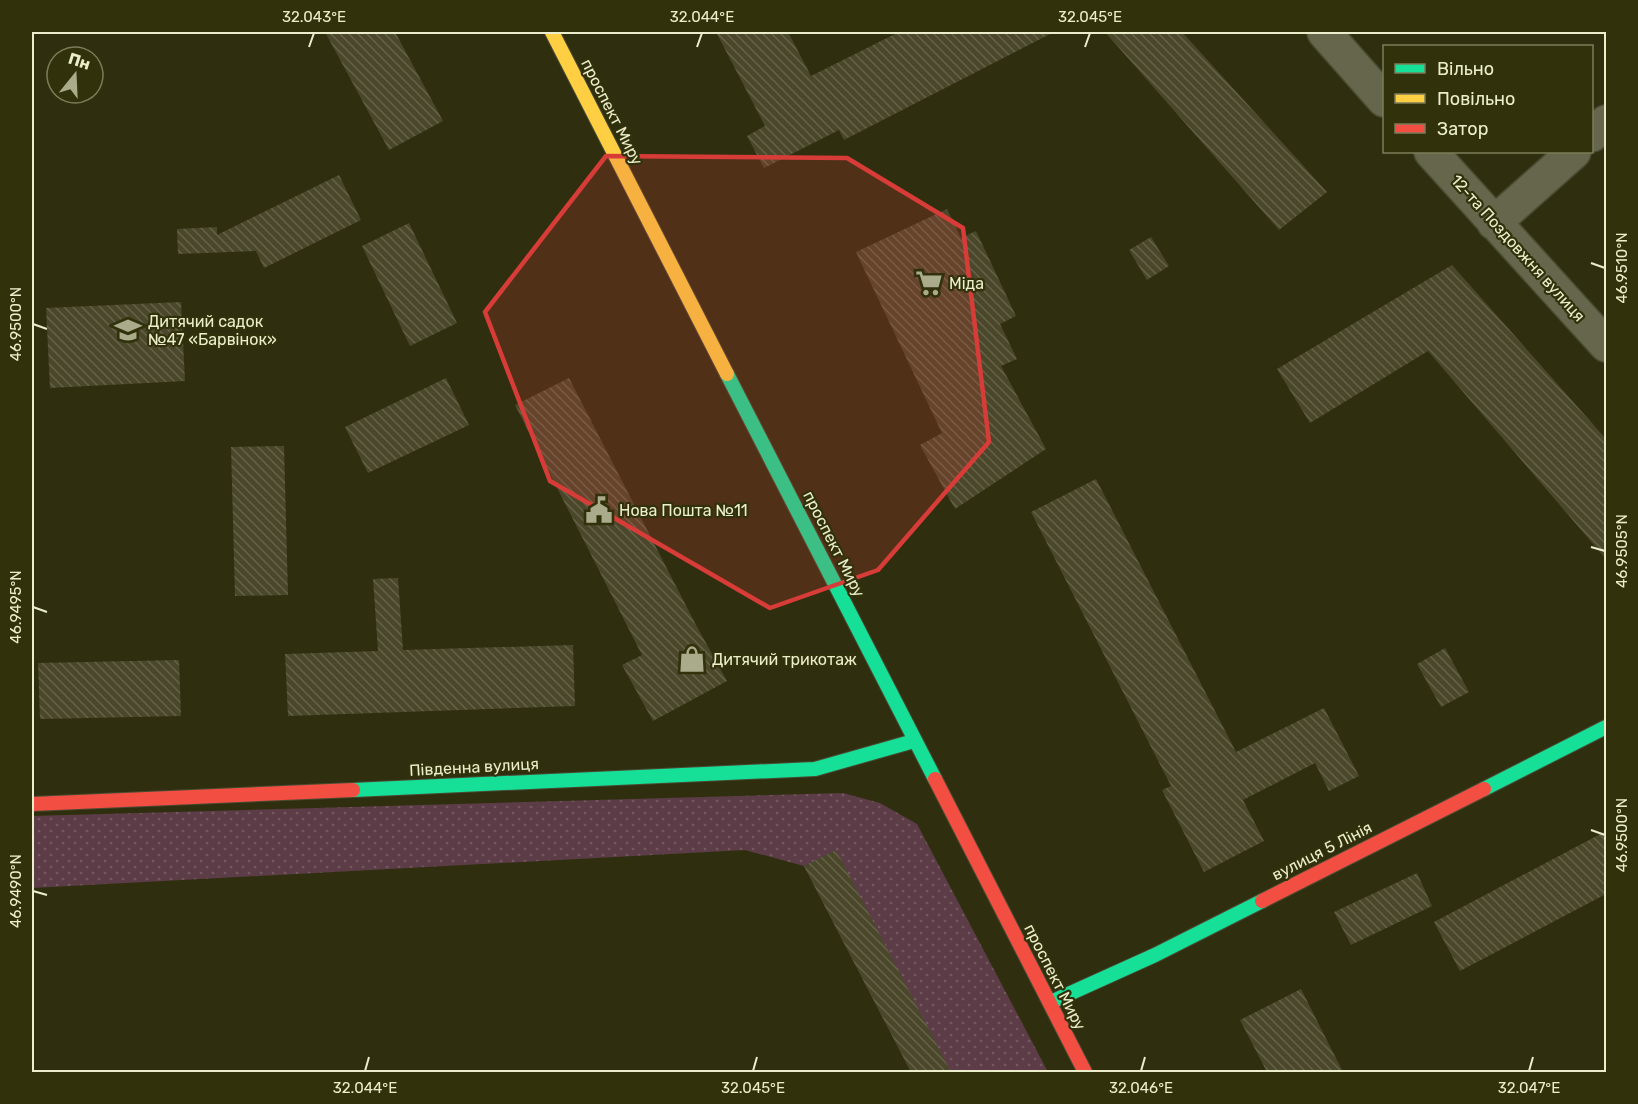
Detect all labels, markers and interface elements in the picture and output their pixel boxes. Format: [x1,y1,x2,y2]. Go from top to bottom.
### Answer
text: 32.043°E [282,8,346,26]
text: 32.044°E [670,8,734,26]
text: 32.045°E [1058,8,1122,26]
north arrow [45,45,105,105]
legend [1383,45,1593,153]
text: Пн [66,49,93,74]
street label: проспект Миру [577,56,647,168]
text: Вільно [1437,58,1494,80]
text: Повільно [1437,88,1515,110]
text: Затор [1437,118,1488,140]
street label: 12-та Поздовжня вулиця [1447,171,1589,325]
text: 46.9510°N [1613,232,1631,304]
supermarket icon: Міда [914,268,944,298]
place label: Міда [949,274,984,293]
text: 46.9500°N [7,287,25,361]
place label: Дитячий садок №47 «Барвінок» [148,312,277,349]
school or university icon: Дитячий садок №47 «Барвінок» [113,315,143,345]
street label: проспект Миру [799,488,869,600]
public building icon: Нова Пошта №11 [584,495,614,525]
place label: Нова Пошта №11 [619,501,748,520]
text: 46.9505°N [1613,514,1631,588]
text: 46.9495°N [7,570,25,644]
shop icon: Дитячий трикотаж [677,644,707,674]
place label: Дитячий трикотаж [712,650,857,669]
street label: Південна вулиця [409,754,539,780]
text: 46.9500°N [1613,798,1631,872]
street label: вулиця 5 Лінія [1269,818,1375,884]
text: 46.9490°N [7,854,25,928]
street label: проспект Миру [1020,921,1090,1033]
text: 32.044°E [333,1079,397,1097]
text: 32.045°E [721,1079,785,1097]
text: 32.046°E [1109,1079,1173,1097]
text: 32.047°E [1498,1079,1560,1097]

